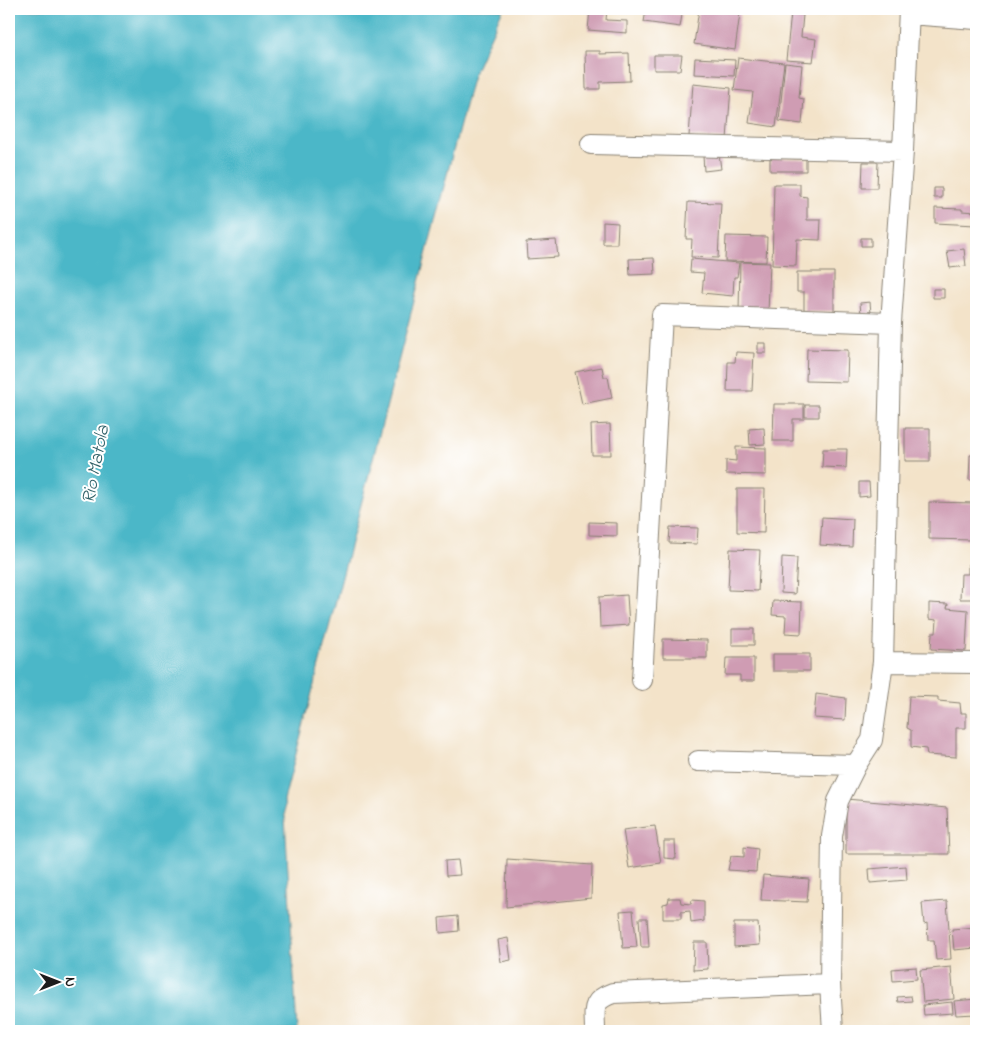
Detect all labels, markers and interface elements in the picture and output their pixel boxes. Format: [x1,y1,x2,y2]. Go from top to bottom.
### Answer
water label: Rio Matola [76,422,117,506]
north arrow [32,958,82,1008]
text: N [59,977,80,987]

